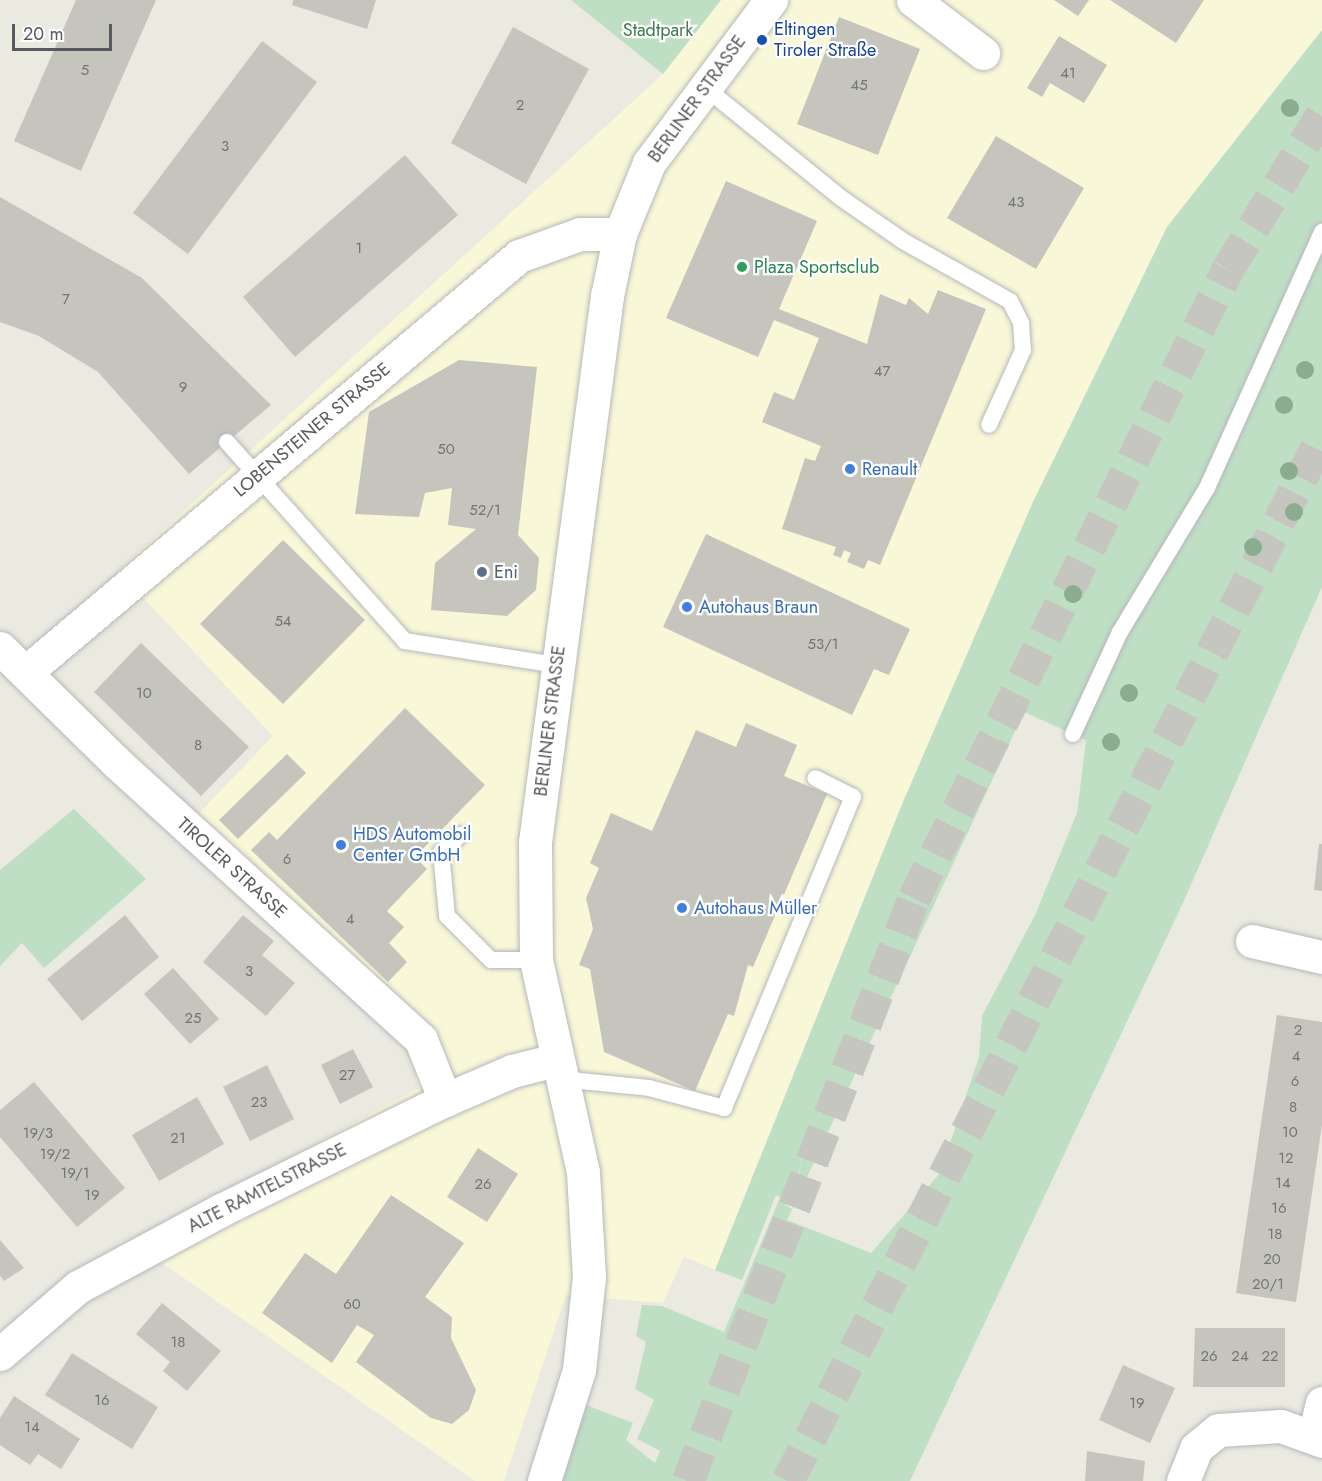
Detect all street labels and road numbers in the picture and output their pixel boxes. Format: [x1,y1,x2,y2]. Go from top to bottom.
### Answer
street label: BERLINER STRASSE [644,31,750,167]
street label: LOBENSTEINER STRASSE [229,358,395,502]
street label: BERLINER STRASSE [530,644,570,798]
street label: TIROLER STRASSE [173,813,291,923]
street label: ALTE RAMTELSTRASSE [184,1139,350,1237]

